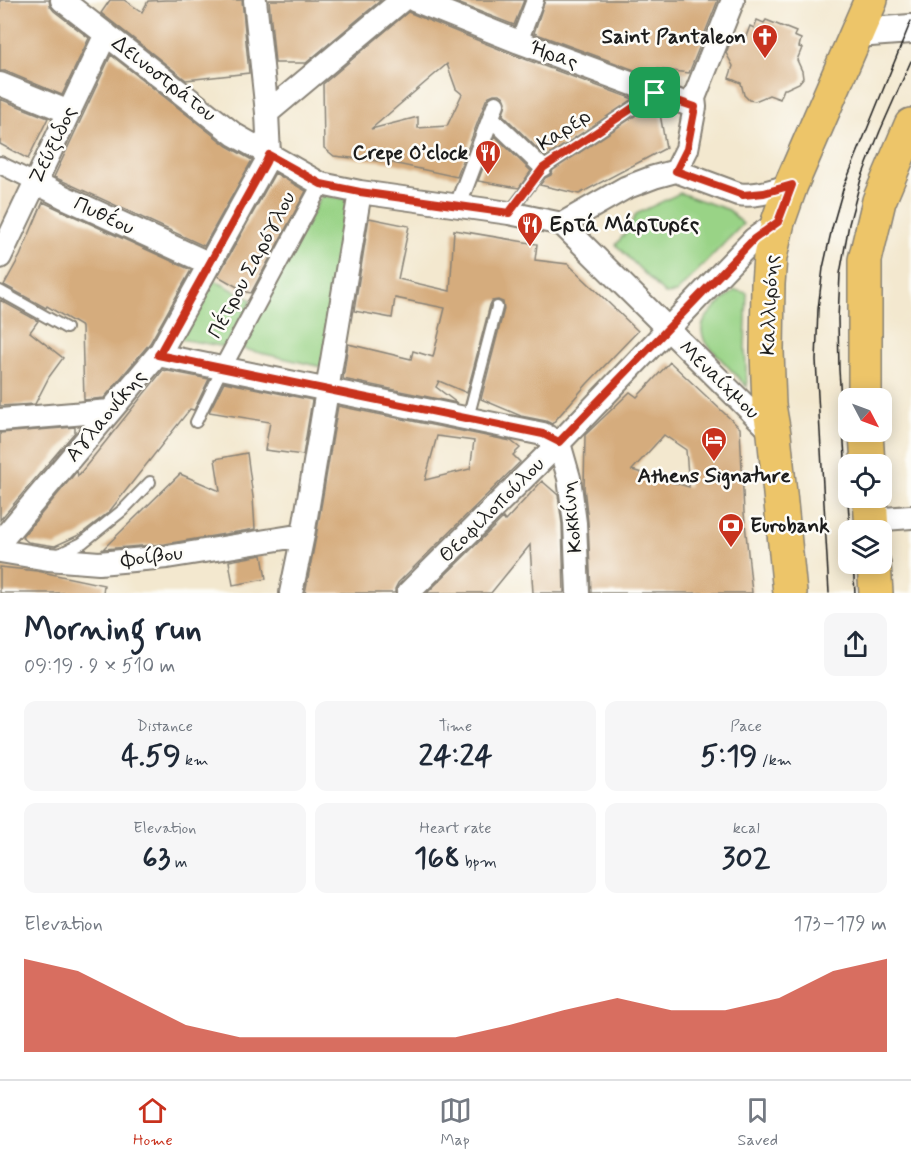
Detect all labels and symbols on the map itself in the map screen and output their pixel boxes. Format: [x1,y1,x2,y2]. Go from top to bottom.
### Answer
church icon: Saint Pantaleon [750,22,780,60]
place label: Saint Pantaleon [602,23,746,51]
street label: Δεινοστράτου [106,29,222,129]
street label: Ήρας [526,33,582,77]
pin [629,67,680,118]
street label: Ζεύξιδος [22,101,84,189]
street label: Καρερ [532,102,596,158]
restaurant icon: Crepe O’clock [473,138,503,176]
place label: Crepe O’clock [353,139,468,167]
street label: Πέτρου Σαρόγλου [200,186,303,344]
street label: Πυθέου [69,189,139,242]
restaurant icon: Ερτά Μάρτυρες [515,210,545,248]
place label: Ερτά Μάρτυρες [550,211,699,239]
street label: Καλλιρόης [754,254,786,356]
street label: Μεναίχμου [672,334,766,426]
street label: Αγλαονίκης [59,364,153,468]
north arrow [838,388,892,442]
hotel icon: Athens Signature [699,425,729,463]
street label: Θεοφιλοπούλου [433,451,551,569]
place label: Athens Signature [637,462,791,490]
street label: Κοκκίνη [554,480,590,554]
bank icon: Eurobank [716,511,746,549]
place label: Eurobank [750,512,830,540]
street label: Φοίβου [119,539,184,575]

